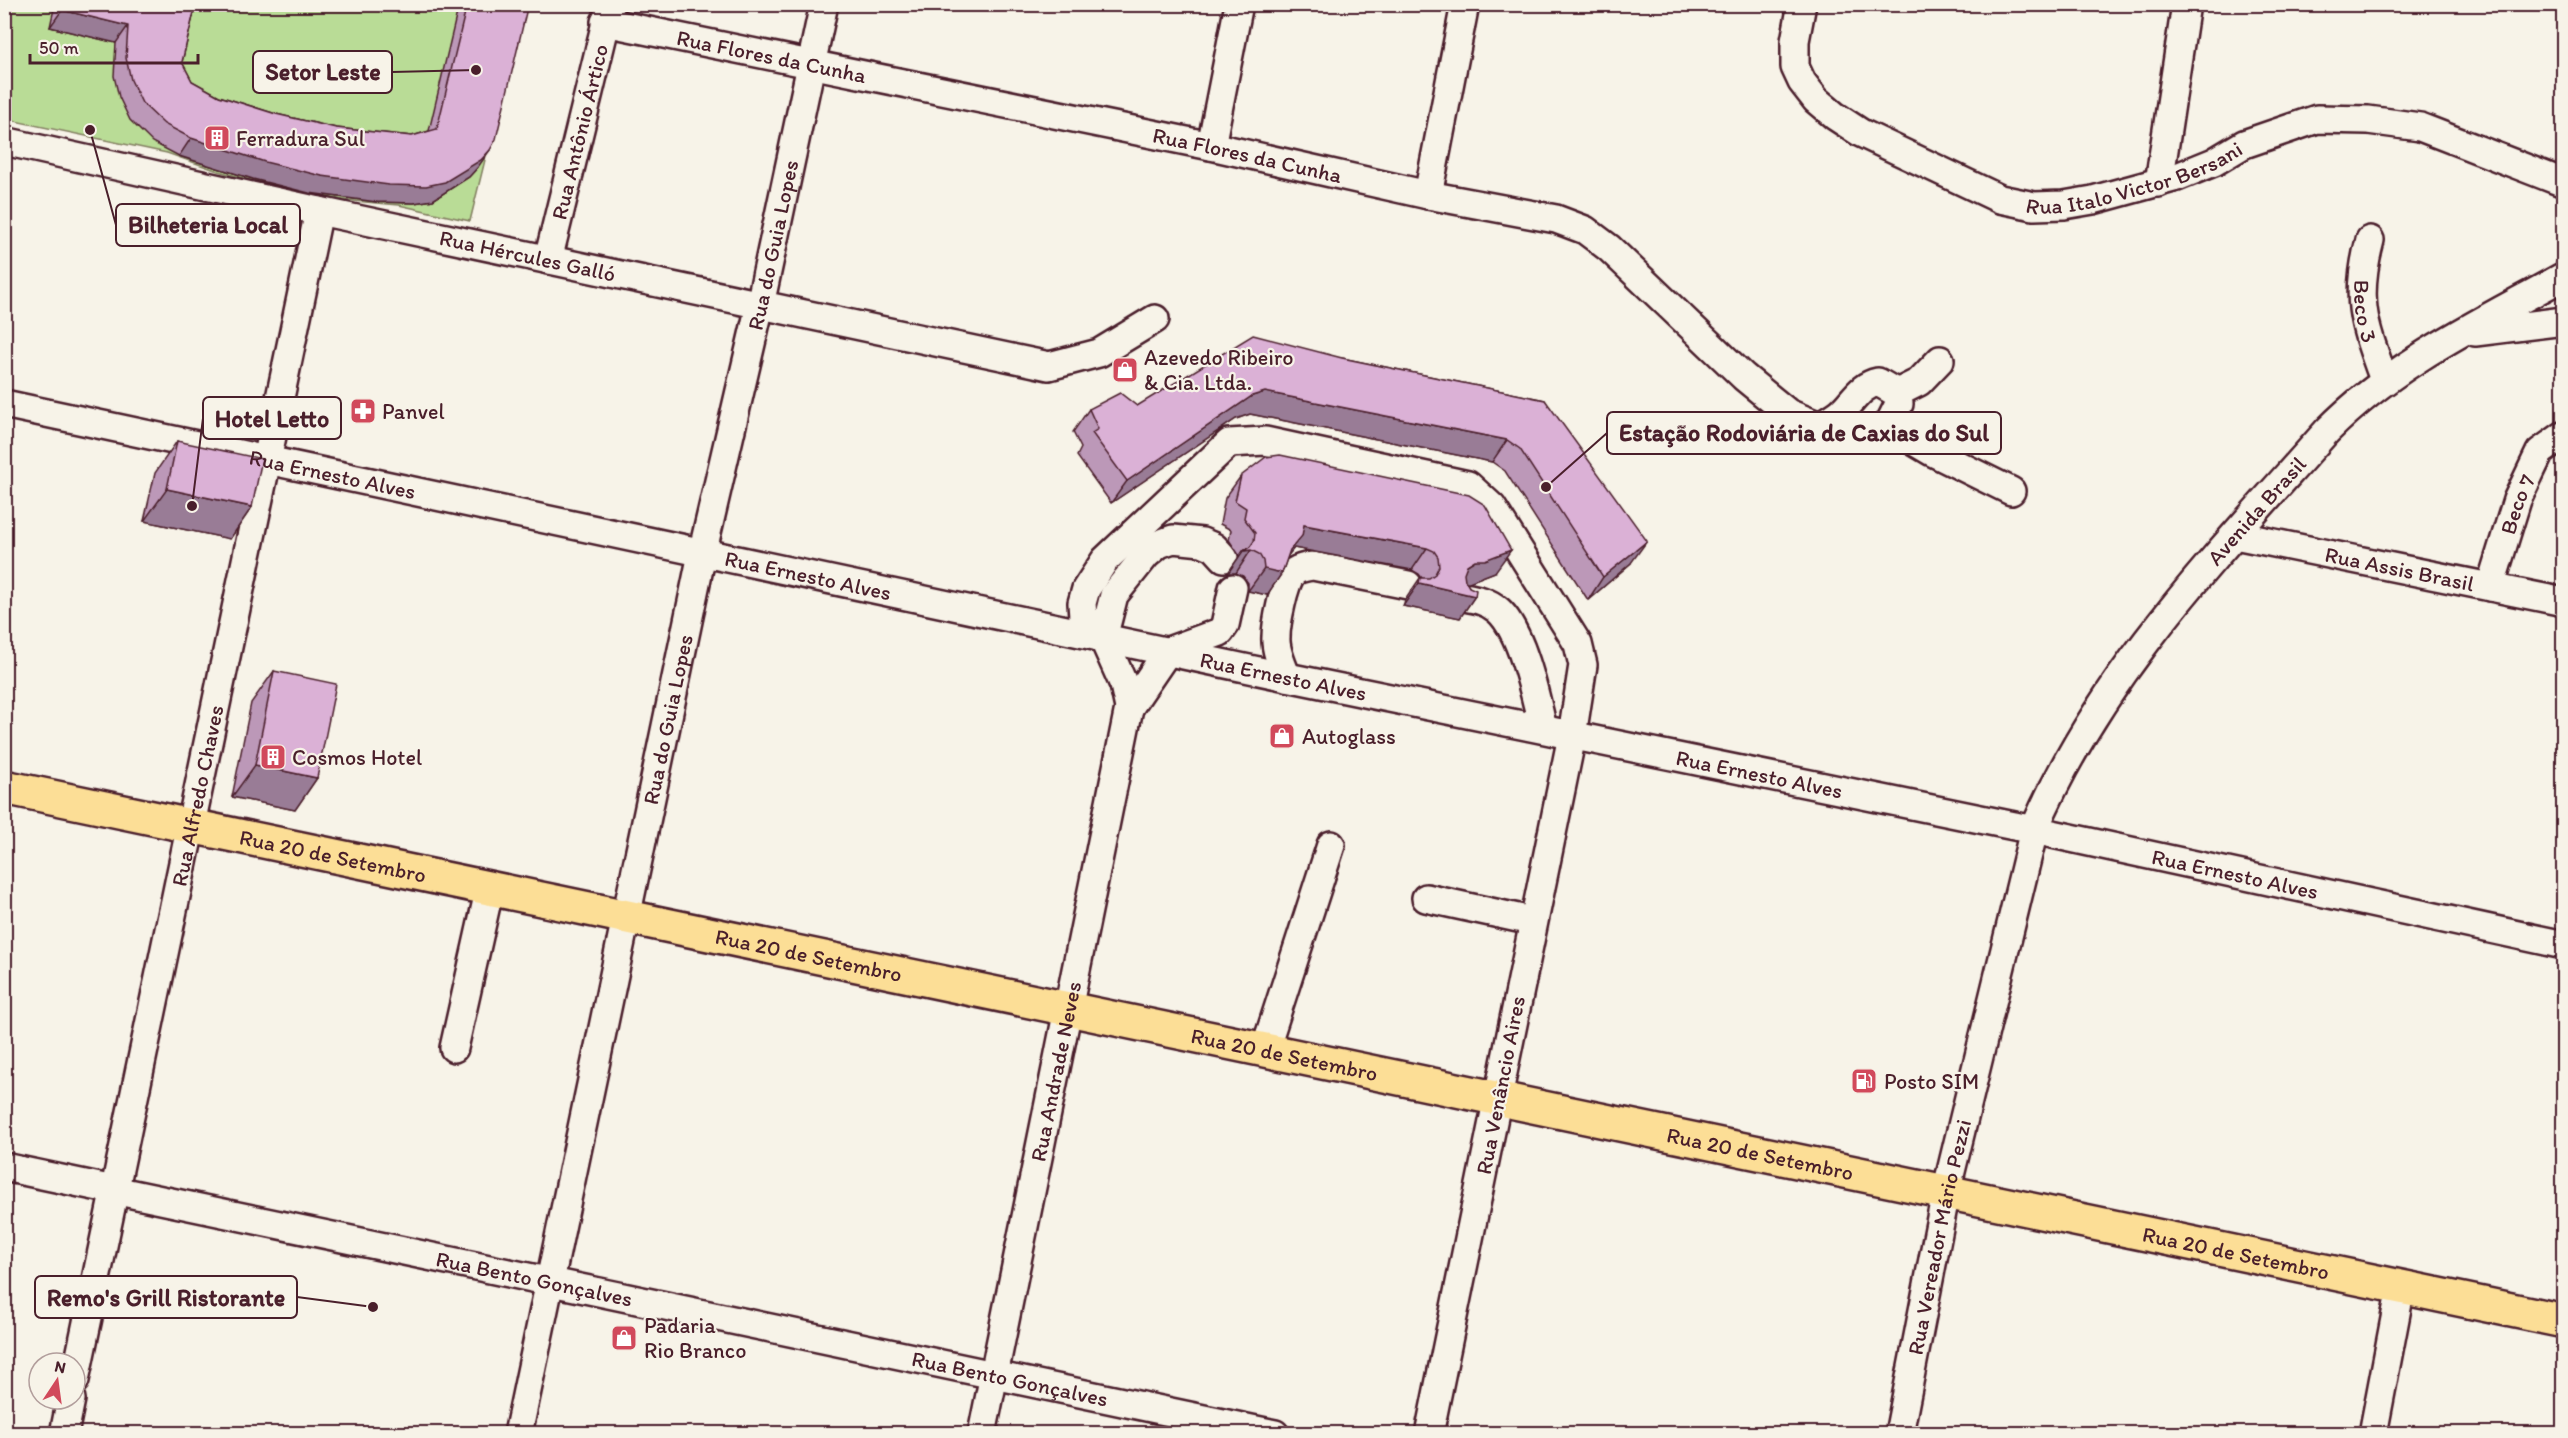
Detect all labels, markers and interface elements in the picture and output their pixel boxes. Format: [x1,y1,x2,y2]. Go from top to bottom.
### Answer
street label: Rua Flores da Cunha [674,24,869,89]
scale bar [30,27,198,65]
text: 50 m [39,37,79,59]
street label: Rua Antônio Ártico [545,41,614,222]
callout: Setor Leste [253,51,392,93]
text: Setor Leste [265,57,381,86]
street label: Rua Flores da Cunha [1150,121,1345,189]
building icon: Ferradura Sul [202,123,232,153]
place label: Ferradura Sul [236,125,365,152]
street label: Rua Italo Victor Bersani [2023,135,2247,221]
street label: Rua do Guia Lopes [742,158,804,333]
callout: Bilheteria Local [116,204,300,246]
text: Bilheteria Local [128,210,288,239]
street label: Rua Hércules Galló [437,224,618,288]
street label: Beco 3 [2348,279,2383,346]
place label: Azevedo Ribeiro & Cia. Ltda. [1144,344,1293,396]
shop icon: Azevedo Ribeiro & Cia. Ltda. [1110,355,1140,385]
pharmacy icon: Panvel [348,396,378,426]
callout: Hotel Letto [203,397,341,439]
place label: Panvel [382,398,445,425]
text: Hotel Letto [215,404,329,433]
callout: Estação Rodoviária de Caxias do Sul [1607,412,2001,454]
text: Estação Rodoviária de Caxias do Sul [1619,418,1989,448]
street label: Rua Ernesto Alves [247,444,418,505]
street label: Avenida Brasil [2201,451,2312,571]
street label: Beco 7 [2494,470,2541,538]
street label: Rua Assis Brasil [2323,541,2476,597]
street label: Rua Ernesto Alves [722,545,894,606]
street label: Rua do Guia Lopes [637,632,699,807]
street label: Rua Ernesto Alves [1198,646,1369,707]
street label: Rua Alfredo Chaves [165,703,230,889]
shop icon: Autoglass [1267,721,1297,751]
place label: Autoglass [1302,723,1396,750]
building icon: Cosmos Hotel [258,742,288,772]
place label: Cosmos Hotel [292,744,422,771]
street label: Rua Ernesto Alves [1674,744,1845,804]
street label: Rua 20 de Setembro [237,823,429,889]
street label: Rua Ernesto Alves [2149,843,2321,905]
street label: Rua 20 de Setembro [713,923,904,988]
street label: Rua Andrade Neves [1025,979,1087,1164]
street label: Rua Venâncio Aires [1470,994,1531,1177]
street label: Rua 20 de Setembro [1189,1022,1380,1087]
fuel station icon: Posto SIM [1849,1066,1879,1096]
place label: Posto SIM [1884,1068,1979,1095]
street label: Rua Vereador Mário Pezzi [1902,1117,1977,1357]
street label: Rua 20 de Setembro [1664,1121,1856,1186]
street label: Rua 20 de Setembro [2140,1220,2332,1286]
street label: Rua Bento Gonçalves [434,1245,635,1313]
callout: Remo's Grill Ristorante [35,1276,297,1318]
text: Remo's Grill Ristorante [47,1283,285,1312]
place label: Padaria Rio Branco [644,1312,746,1364]
shop icon: Padaria Rio Branco [609,1323,639,1353]
street label: Rua Bento Gonçalves [909,1345,1111,1413]
north arrow [27,1351,87,1411]
text: N [53,1356,68,1377]

